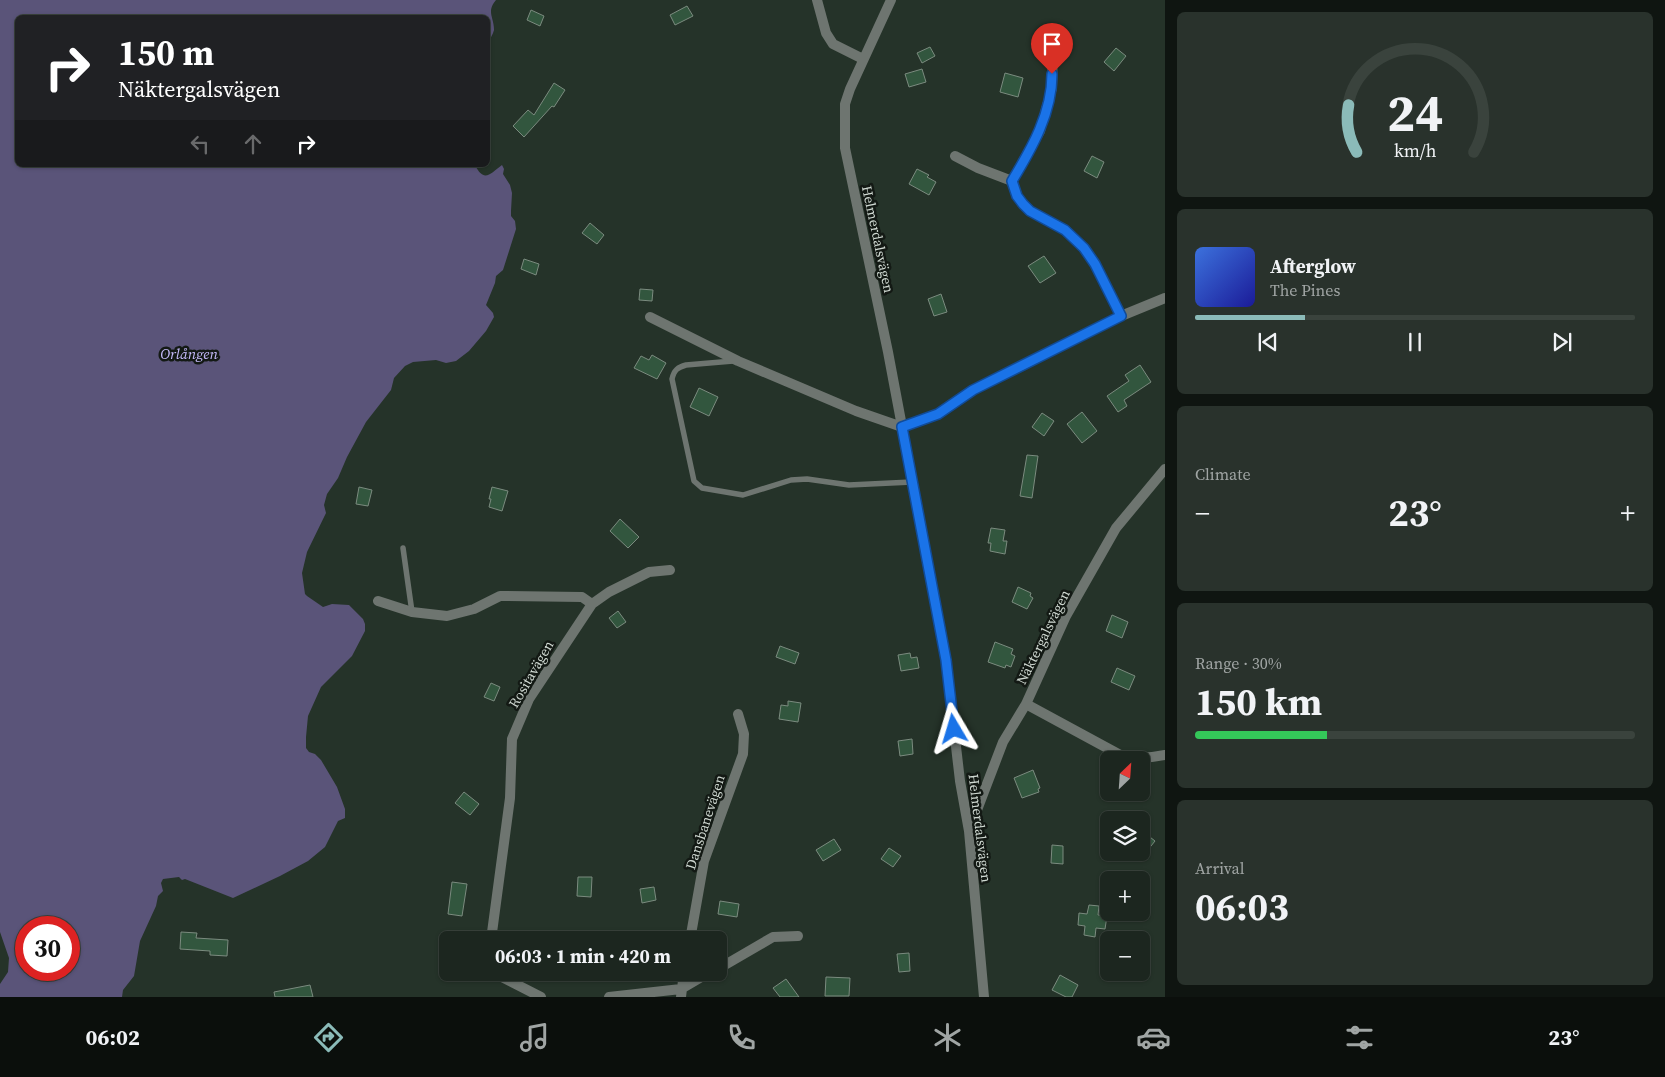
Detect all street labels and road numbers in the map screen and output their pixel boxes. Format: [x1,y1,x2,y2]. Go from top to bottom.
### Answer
street label: Helmerdalsvägen [857,184,899,295]
street label: Näktergalsvägen [1011,586,1075,688]
street label: Rositavägen [504,636,559,711]
street label: Dansbanevägen [680,772,730,872]
street label: Helmerdalsvägen [963,773,997,884]

